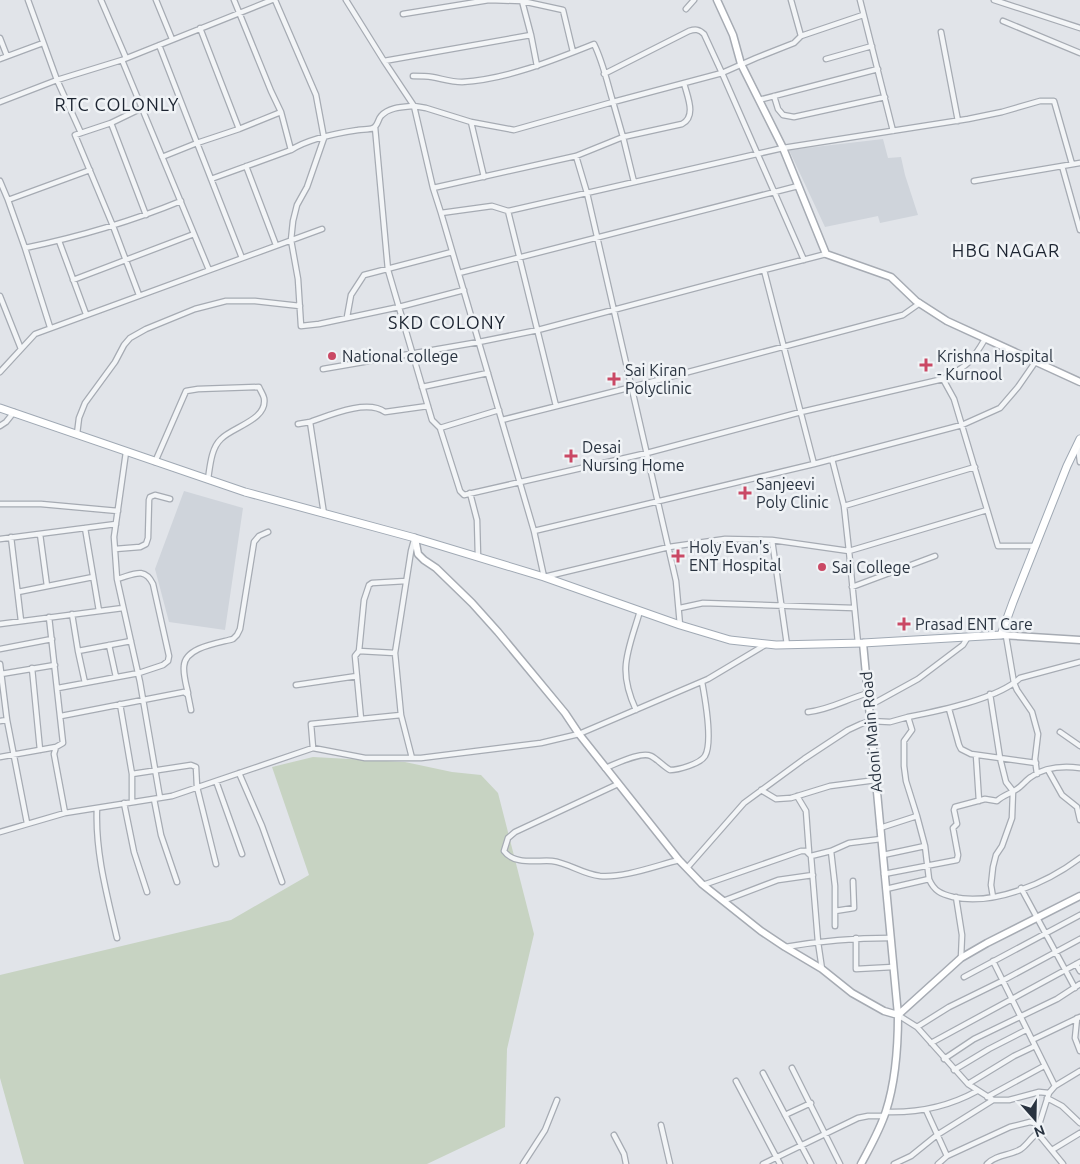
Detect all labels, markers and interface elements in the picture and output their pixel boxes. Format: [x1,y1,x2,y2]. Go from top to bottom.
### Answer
district label: RTC COLONLY [54,94,180,114]
district label: HBG NAGAR [952,240,1060,260]
district label: SKD COLONY [388,312,506,332]
place label: National college [342,347,458,365]
place label: Krishna Hospital - Kurnool [937,347,1053,383]
marker: National college [326,350,338,362]
marker: Krishna Hospital - Kurnool [919,358,933,372]
place label: Sai Kiran Polyclinic [625,361,692,397]
marker: Sai Kiran Polyclinic [607,372,621,386]
place label: Desai Nursing Home [582,438,685,474]
marker: Desai Nursing Home [564,449,578,463]
place label: Sanjeevi Poly Clinic [756,475,829,511]
marker: Sanjeevi Poly Clinic [738,486,752,500]
place label: Holy Evan's ENT Hospital [689,538,781,574]
marker: Holy Evan's ENT Hospital [671,549,685,563]
place label: Sai College [832,558,911,576]
marker: Sai College [816,561,828,573]
place label: Prasad ENT Care [915,615,1033,633]
marker: Prasad ENT Care [897,617,911,631]
street label: Adoni Main Road [857,671,885,793]
north arrow [1010,1094,1060,1144]
text: N [1032,1122,1047,1141]

